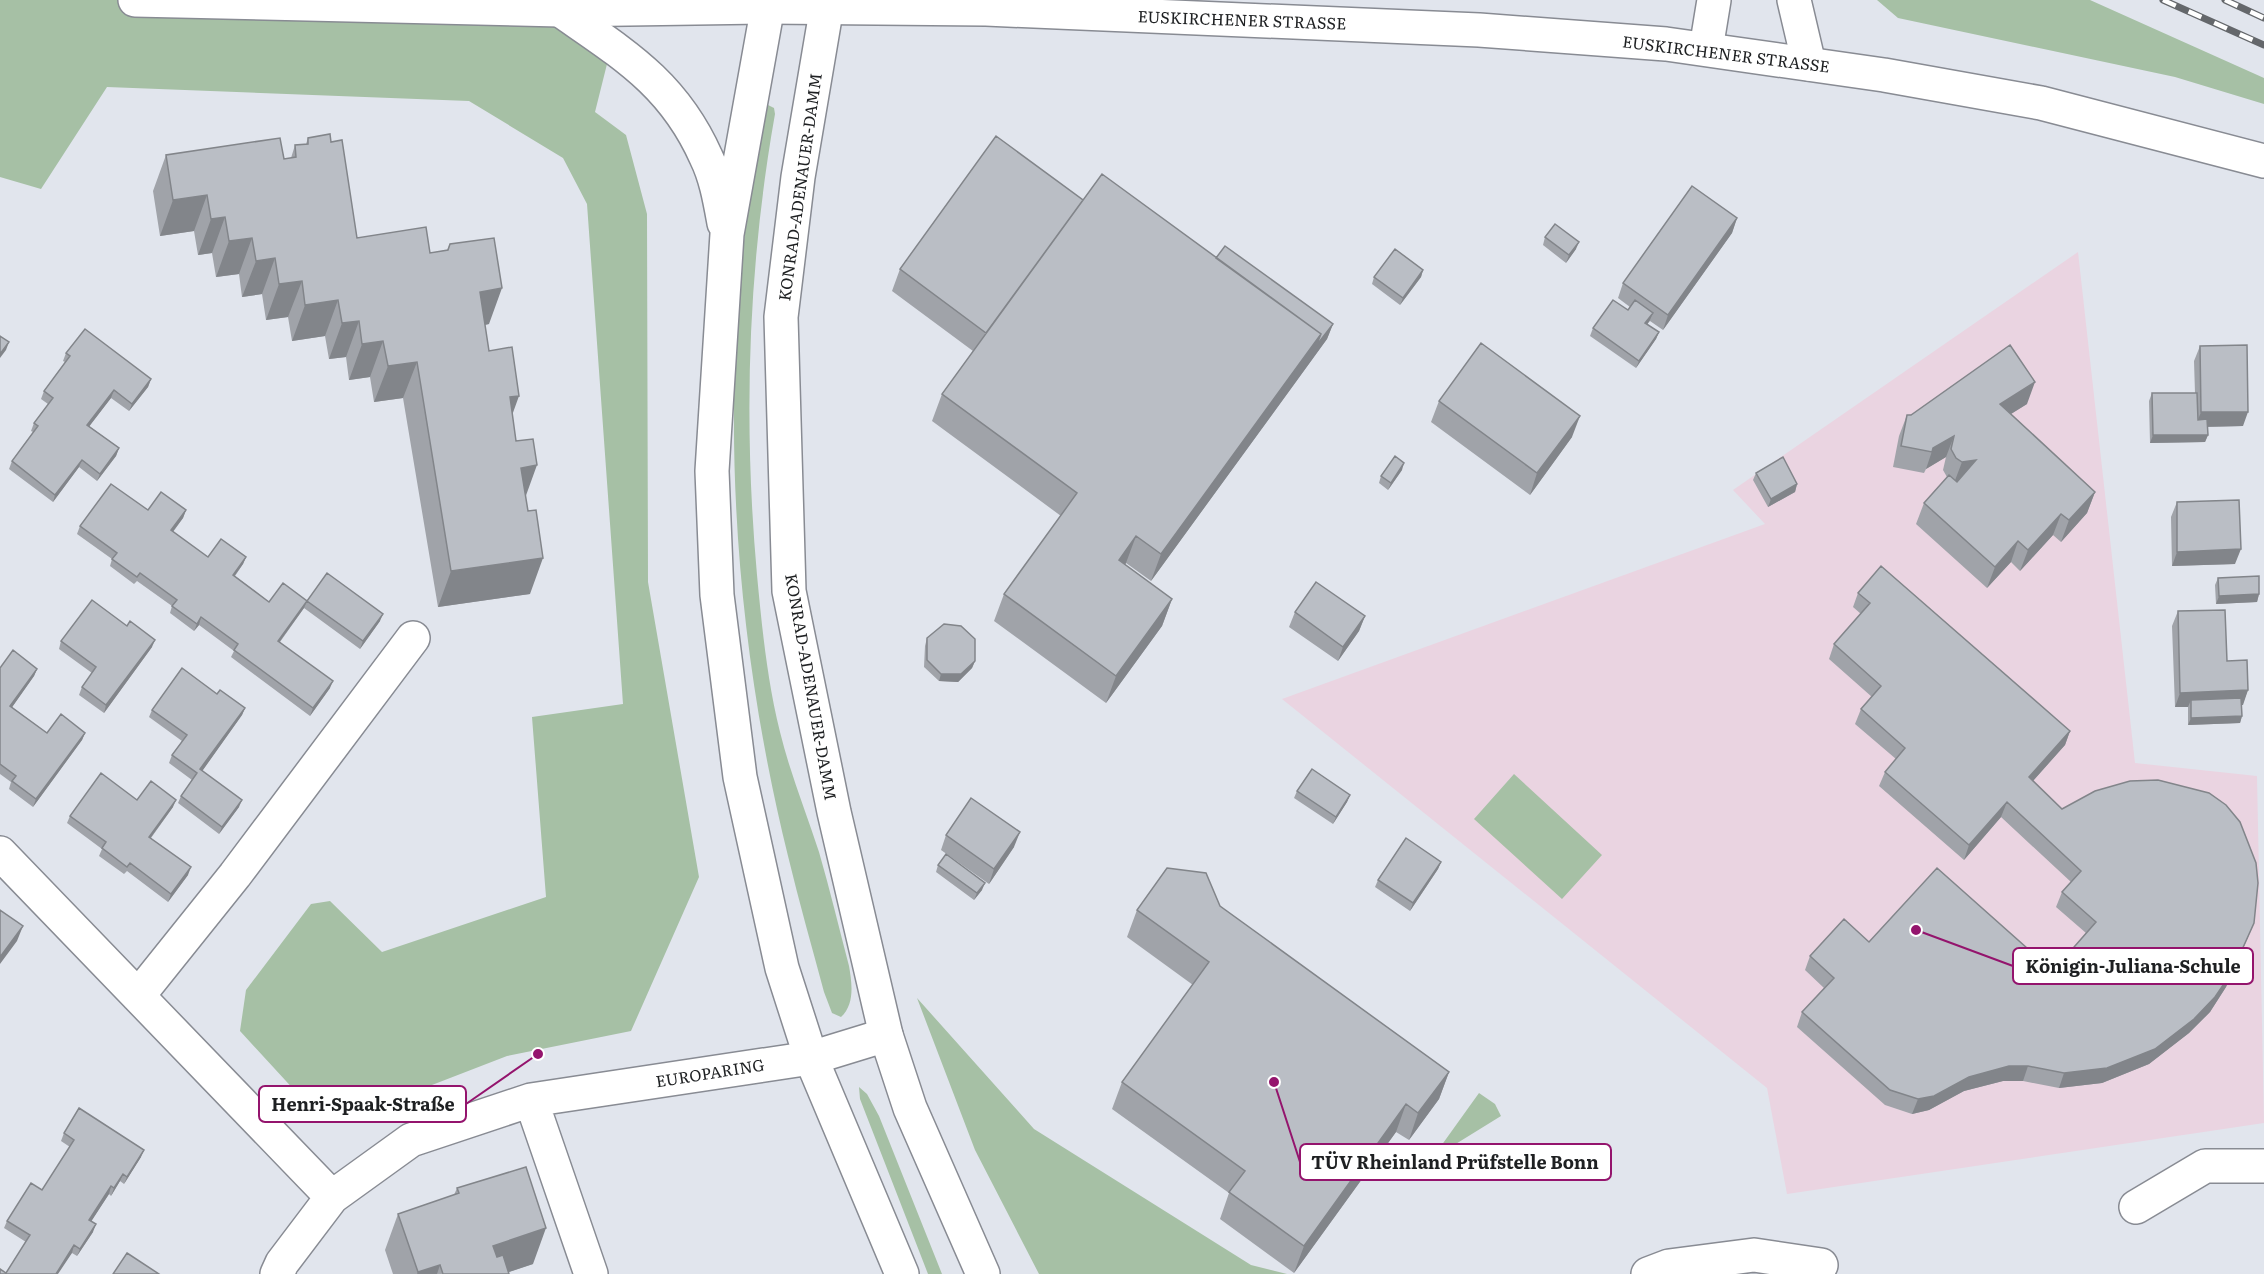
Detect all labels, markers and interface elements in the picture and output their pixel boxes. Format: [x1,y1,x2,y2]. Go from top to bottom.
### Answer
street label: EUSKIRCHENER STRASSE [1137,3,1347,35]
street label: EUSKIRCHENER STRASSE [1621,28,1831,78]
street label: KONRAD-ADENAUER-DAMM [771,71,827,302]
street label: KONRAD-ADENAUER-DAMM [780,571,844,802]
callout: Königin-Juliana-Schule [2013,948,2253,984]
text: Königin-Juliana-Schule [2025,952,2241,979]
street label: EUROPARING [654,1052,766,1092]
callout: Henri-Spaak-Straße [259,1086,466,1122]
text: Henri-Spaak-Straße [271,1090,455,1117]
callout: TÜV Rheinland Prüfstelle Bonn [1300,1144,1611,1180]
text: TÜV Rheinland Prüfstelle Bonn [1311,1148,1599,1175]

